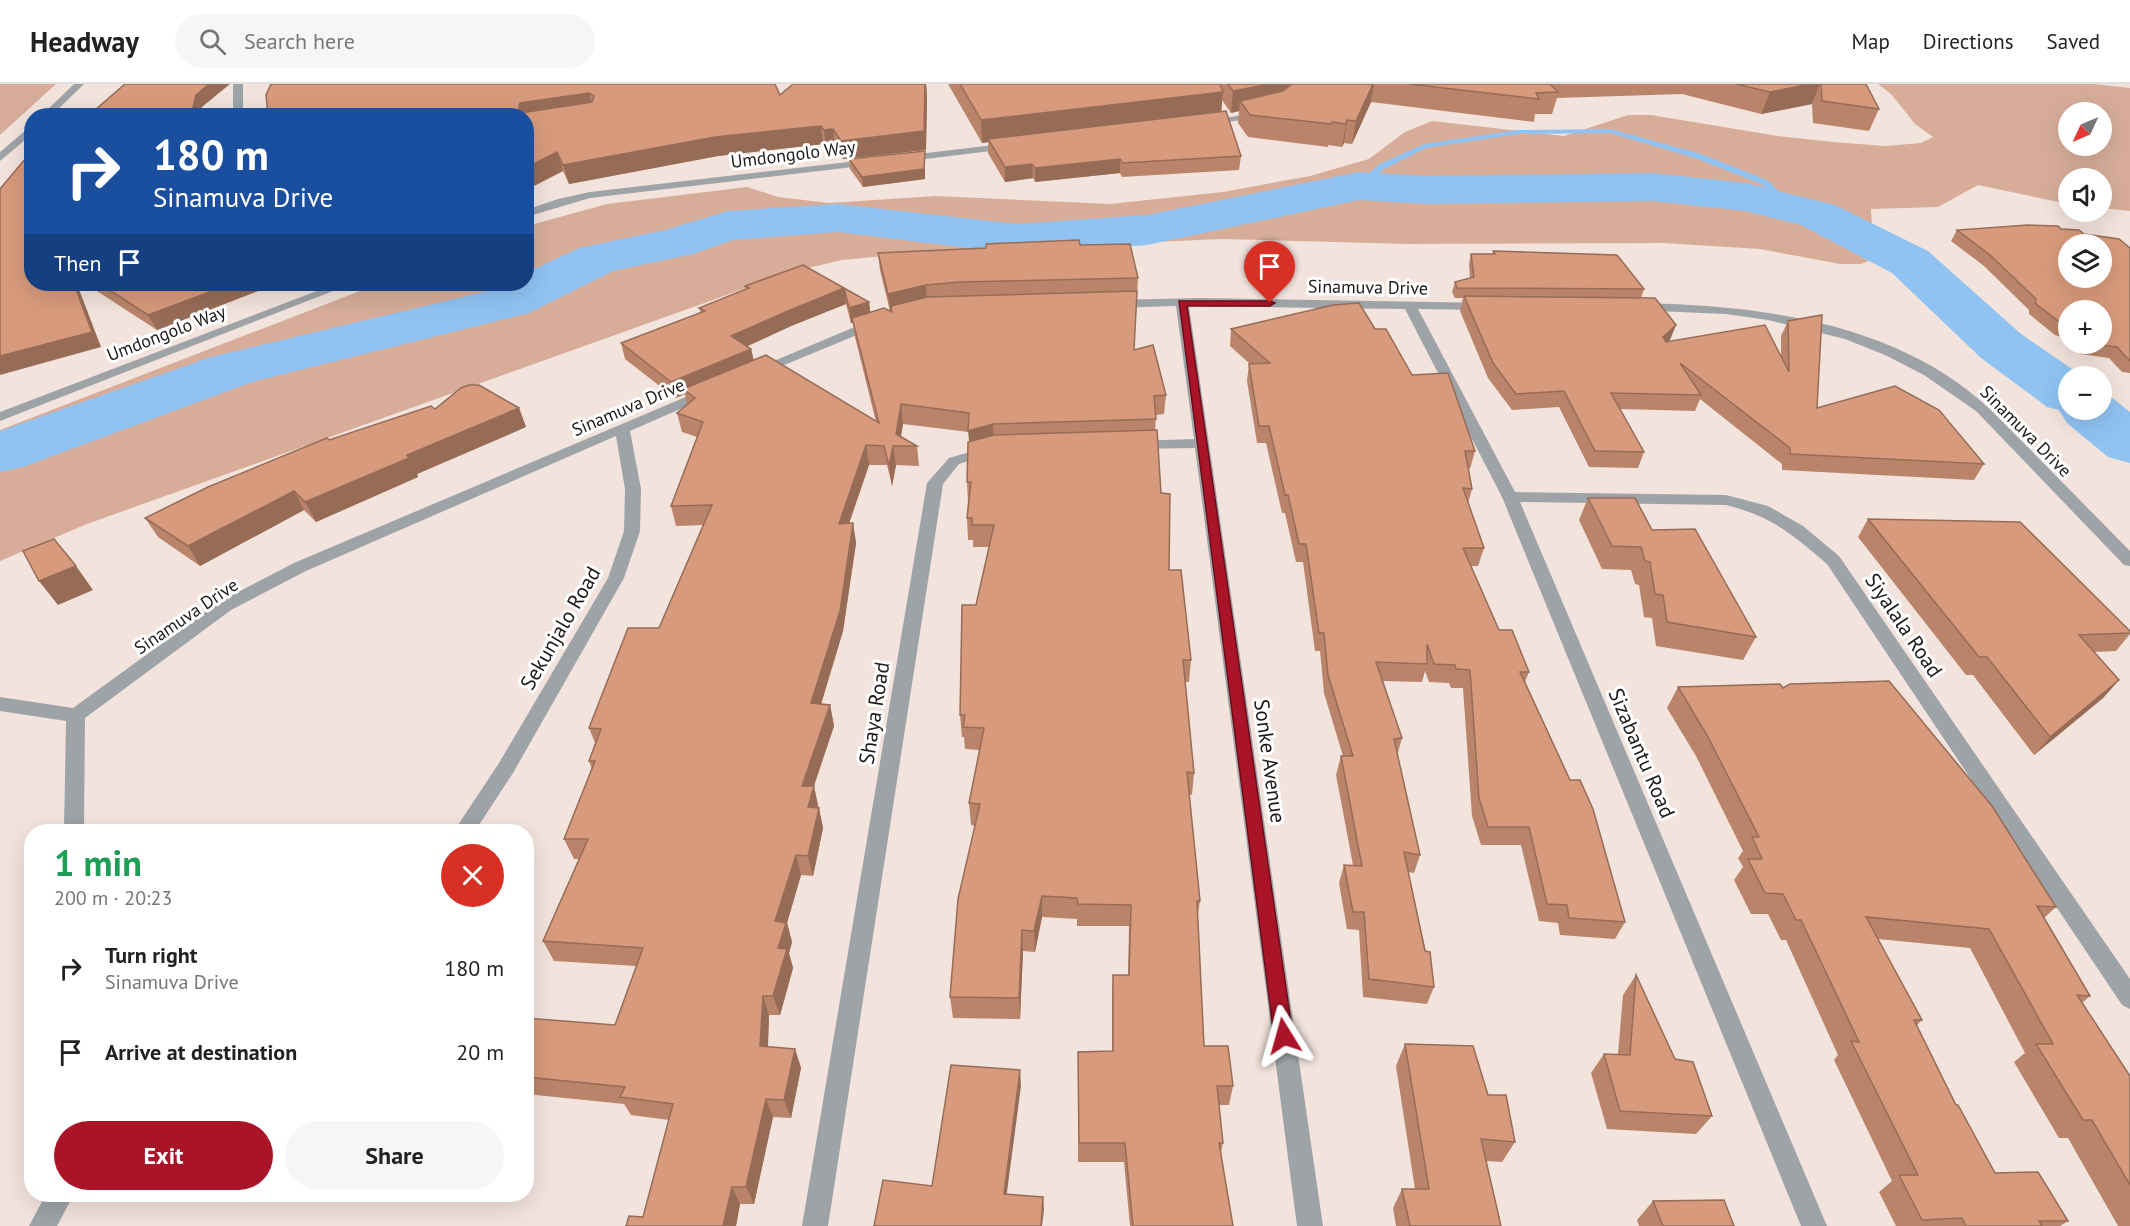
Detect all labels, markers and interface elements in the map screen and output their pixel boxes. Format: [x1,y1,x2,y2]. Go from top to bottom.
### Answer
search box [175,14,595,68]
text: Headway [30,23,139,60]
icon: search [196,25,229,58]
text: Search here [244,27,355,55]
text: Map [1851,28,1890,55]
text: Directions [1923,28,2014,55]
text: Saved [2047,28,2100,55]
north arrow [2058,102,2112,156]
map controls [2058,102,2112,420]
text: 180 m [153,127,269,182]
icon: right [54,132,132,210]
street label: Umdongolo Way [729,135,857,173]
button: sound [2058,168,2112,222]
text: Sinamuva Drive [153,180,333,214]
button: layers [2058,234,2112,288]
pin [1244,241,1295,303]
icon: arrive [113,246,146,279]
text: Then [54,249,101,277]
icon: arrive [1253,250,1286,283]
street label: Sinamuva Drive [1308,274,1428,300]
street label: Umdongolo Way [103,300,229,366]
button: + [2058,300,2112,354]
button: − [2058,366,2112,420]
street label: Sinamuva Drive [568,373,688,441]
street label: Sinamuva Drive [1975,380,2077,482]
street label: Sekunjalo Road [514,561,606,695]
street label: Siyalala Road [1859,568,1949,682]
street label: Sinamuva Drive [130,573,242,659]
street label: Shaya Road [853,660,895,766]
street label: Sizabantu Road [1603,684,1681,822]
street label: Sonke Avenue [1248,697,1292,825]
text: 1 min [54,839,142,886]
button: close [441,844,504,907]
text: 200 m · 20:23 [54,885,172,911]
text: Turn right [105,941,197,969]
icon: right [54,952,87,985]
text: 180 m [444,954,504,982]
text: Sinamuva Drive [105,969,239,995]
position arrow [1252,1004,1316,1068]
icon: arrive [54,1036,87,1069]
text: Arrive at destination [105,1038,297,1066]
text: 20 m [456,1038,504,1066]
button: Exit [54,1121,273,1190]
button: Share [285,1121,504,1190]

